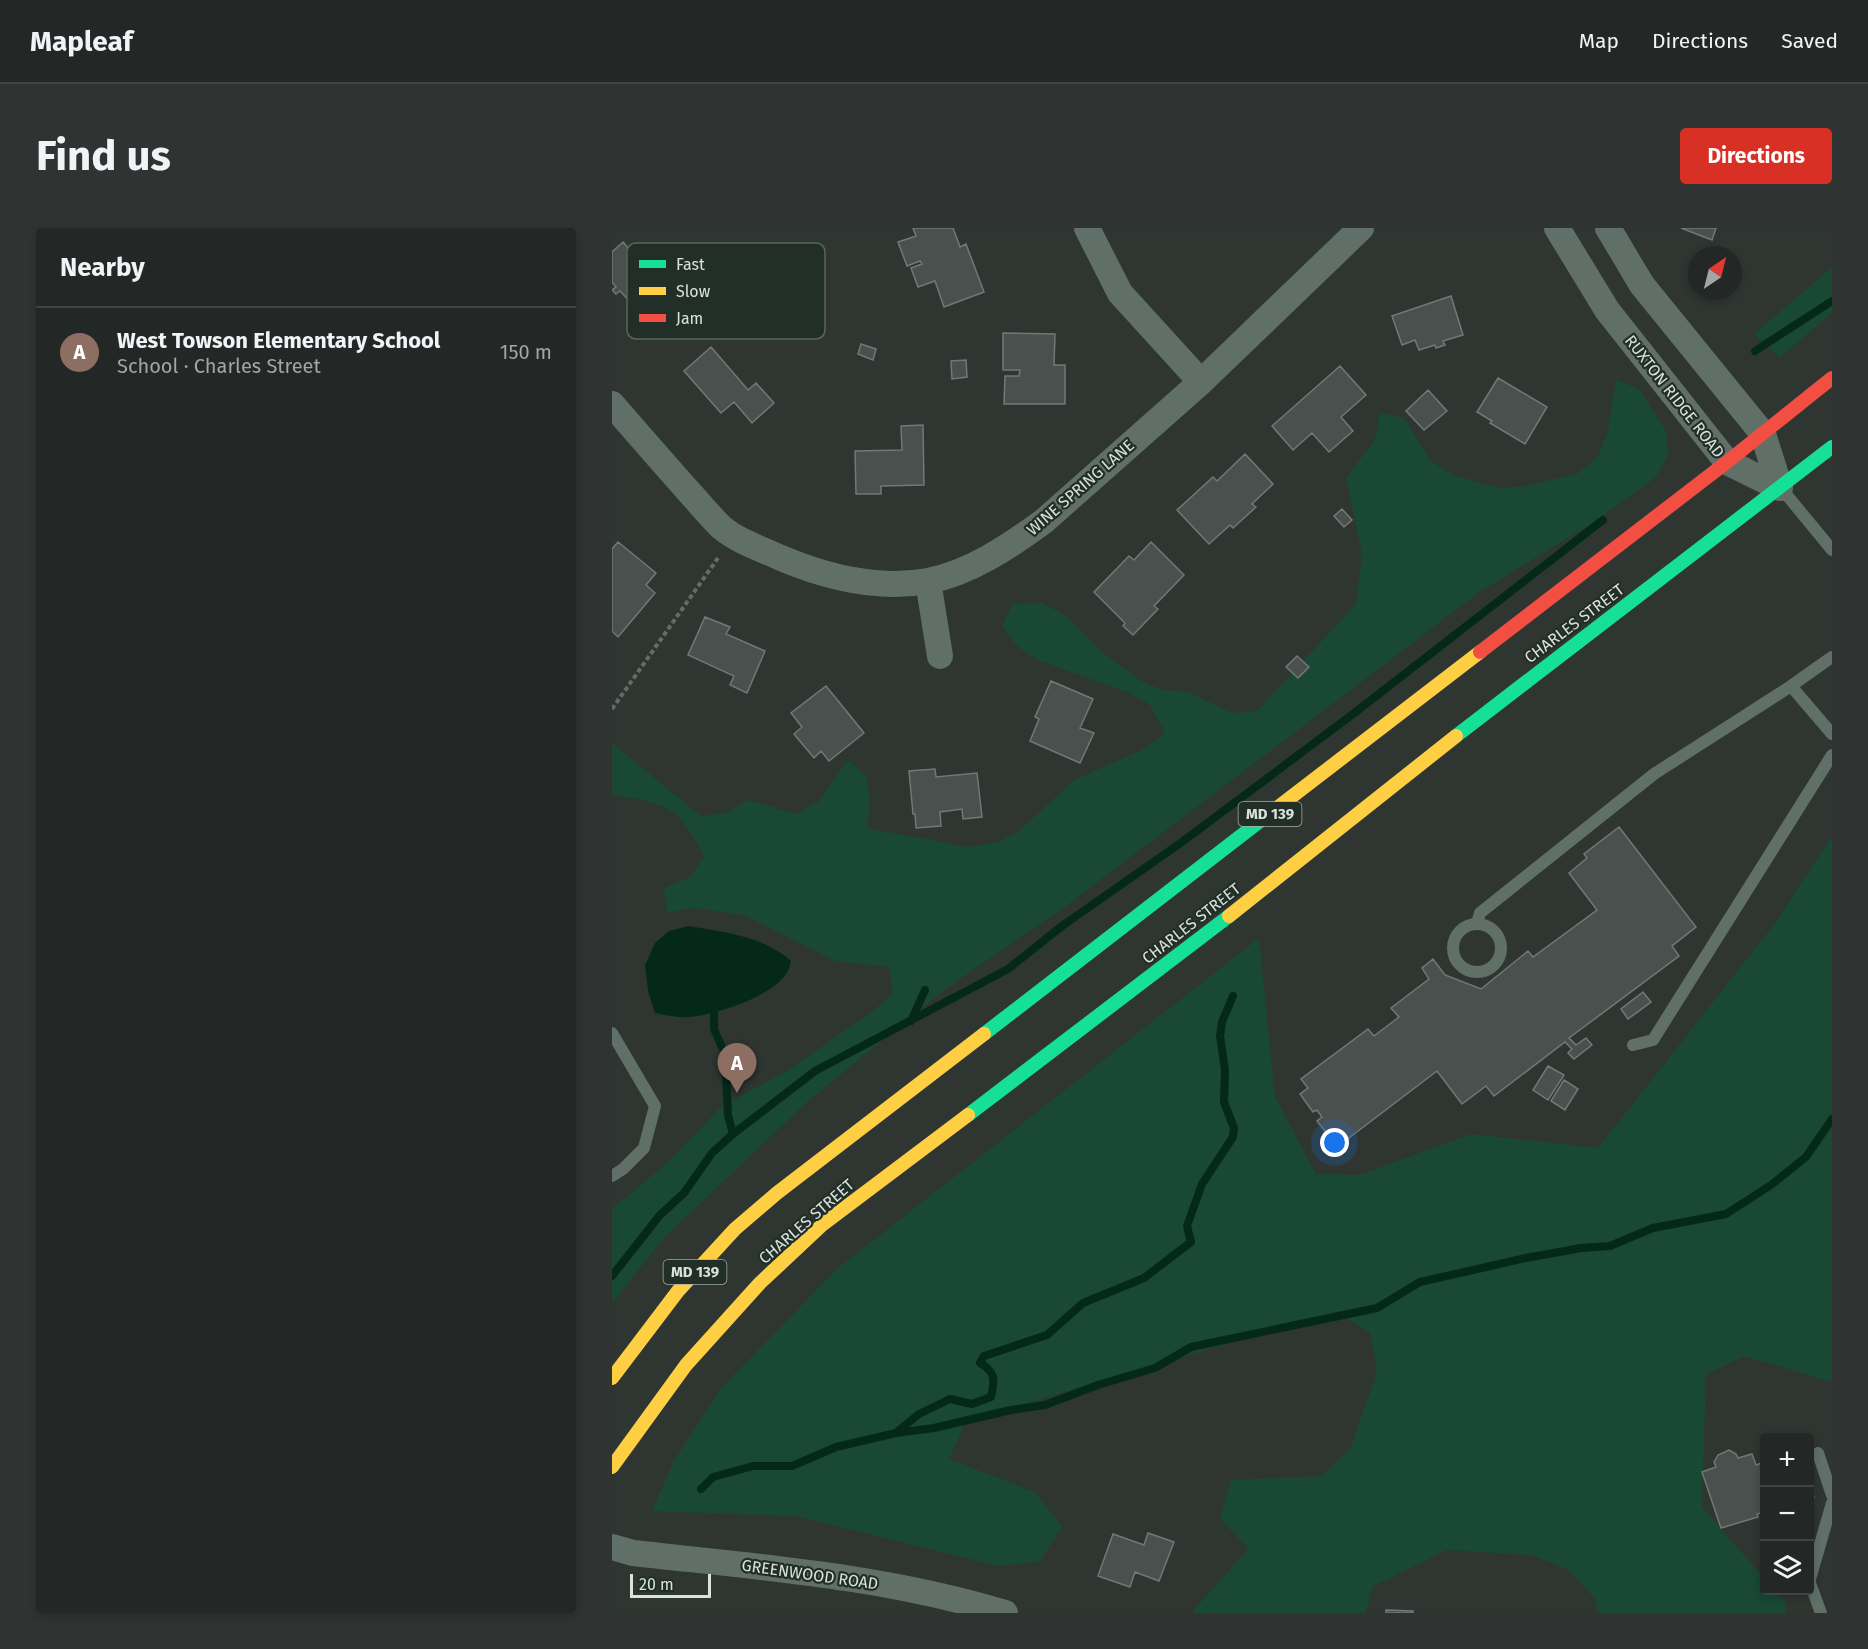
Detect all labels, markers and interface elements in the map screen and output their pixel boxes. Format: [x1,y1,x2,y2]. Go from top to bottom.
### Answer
text: Mapleaf [30,25,133,58]
text: Map [1579,28,1619,54]
text: Directions [1652,28,1748,54]
text: Saved [1781,28,1838,54]
button: Directions [1680,128,1832,184]
text: Find us [36,131,171,181]
legend [627,243,825,339]
north arrow [1688,246,1742,300]
text: Nearby [60,252,145,283]
text: Fast [676,255,705,274]
text: Slow [676,282,711,301]
text: Jam [676,309,703,328]
text: West Towson Elementary School [117,327,440,354]
street label: RUXTON RIDGE ROAD [1621,331,1728,461]
text: A [74,340,85,364]
text: 150 m [500,340,552,364]
text: School · Charles Street [117,354,321,378]
street label: WINE SPRING LANE [1023,436,1138,539]
street label: CHARLES STREET [1521,579,1628,667]
road number: MD 139 [1238,802,1302,826]
street label: CHARLES STREET [1138,879,1245,968]
pin: A [718,1044,756,1093]
your location [1320,1128,1349,1157]
street label: CHARLES STREET [755,1174,858,1268]
road number: MD 139 [664,1260,727,1284]
map controls [1760,1433,1814,1595]
button: + [1760,1433,1814,1487]
button: − [1760,1487,1814,1541]
button: layers [1760,1541,1814,1595]
street label: GREENWOOD ROAD [740,1556,879,1593]
scale bar [630,1571,711,1598]
text: 20 m [639,1575,674,1594]

